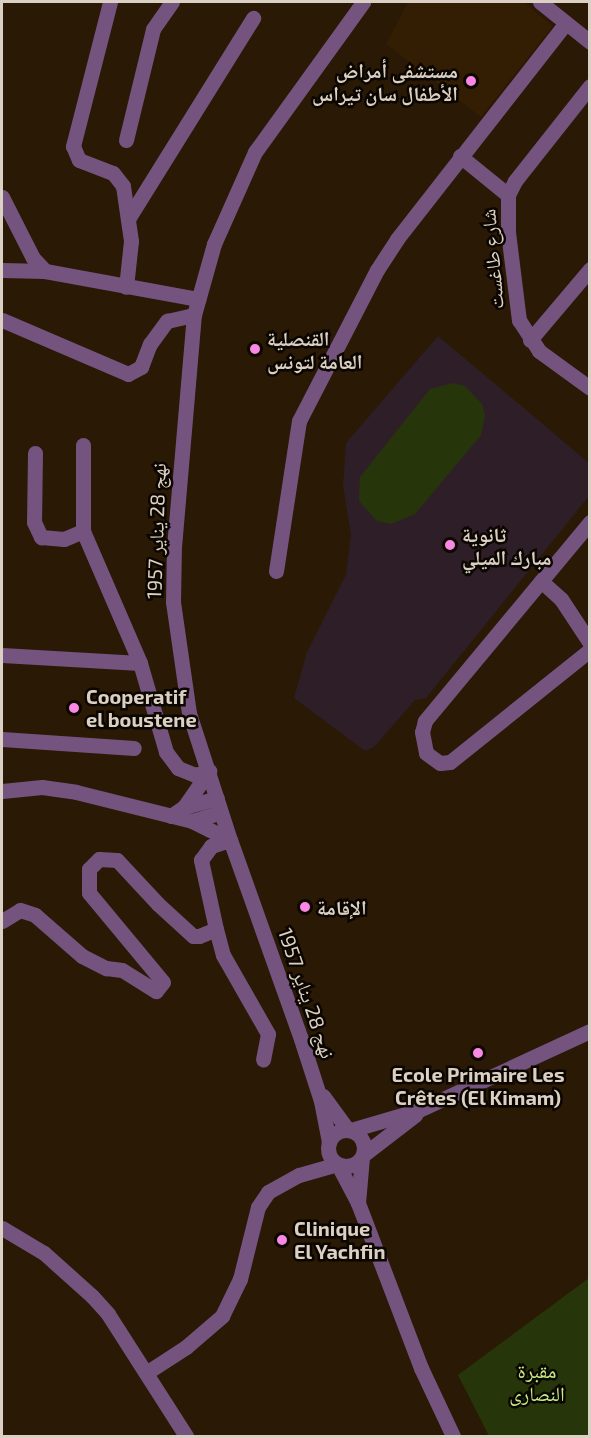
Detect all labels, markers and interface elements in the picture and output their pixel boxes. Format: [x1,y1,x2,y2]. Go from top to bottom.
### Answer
place label: مستشفى أمراض الأطفال سان تيراس [312,58,458,105]
marker: مستشفى أمراض الأطفال سان تيراس [462,72,480,90]
street label: شارع طاغست [476,208,508,310]
place label: القنصلية العامة لتونس [267,326,362,373]
marker: القنصلية العامة لتونس [248,342,262,356]
street label: نهج 28 يناير 1957 [142,462,170,600]
place label: ثانوية مبارك الميلي [462,522,551,569]
marker: ثانوية مبارك الميلي [443,538,457,552]
place label: Cooperatif el boustene [86,684,197,731]
marker: Cooperatif el boustene [67,701,81,715]
place label: الإقامة [317,895,367,919]
marker: الإقامة [298,900,312,914]
street label: نهج 28 يناير 1957 [273,925,341,1061]
marker: Ecole Primaire Les Crêtes (El Kimam) [471,1046,485,1060]
place label: Ecole Primaire Les Crêtes (El Kimam) [391,1062,565,1109]
place label: Clinique El Yachfin [294,1216,386,1263]
marker: Clinique El Yachfin [275,1233,289,1247]
park label: مقبرة النصارى [509,1359,565,1406]

